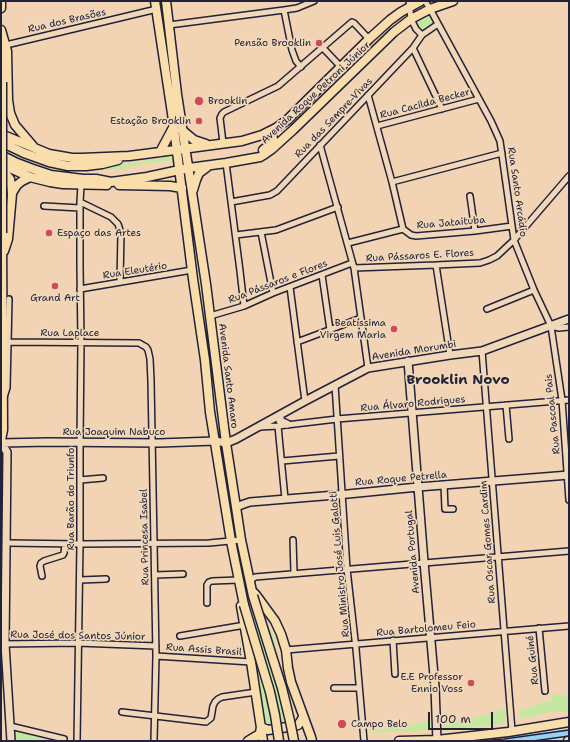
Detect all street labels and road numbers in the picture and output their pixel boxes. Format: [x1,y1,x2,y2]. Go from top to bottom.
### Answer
street label: Rua dos Brasões [27,6,107,36]
street label: Avenida Roque Petroni Júnior [259,39,373,147]
street label: Rua das Sempre-Vivas [293,75,375,161]
street label: Rua Cacilda Becker [379,86,471,122]
street label: Rua Santo Arcádio [505,146,529,238]
street label: Rua Jataituba [416,214,486,232]
street label: Rua Pássaros E. Flores [366,247,474,265]
street label: Rua Pássaros e Flores [227,257,329,307]
street label: Rua Eleutério [102,260,168,282]
street label: Avenida Santo Amaro [216,323,240,429]
street label: Rua Laplace [41,327,99,339]
street label: Avenida Morumbi [371,338,457,364]
street label: Rua Pascoal Pais [543,373,563,455]
street label: Rua Álvaro Rodrigues [360,393,466,415]
street label: Rua Joaquim Nabuco [63,426,165,438]
street label: Rua Barão do Triunfo [65,448,77,550]
street label: Rua Roque Petrella [354,469,448,489]
street label: Rua Oscar Gomes Cardim [478,480,498,604]
street label: Rua Princesa Isabel [138,489,152,585]
street label: Rua Ministro José Luis Galotti [328,490,352,638]
street label: Avenida Portugal [403,510,423,594]
street label: Rua Bartolomeu Feio [376,619,476,639]
street label: Rua José dos Santos Júnior [10,629,146,643]
street label: Rua Guiné [524,635,542,685]
street label: Rua Assis Brasil [166,641,242,659]

